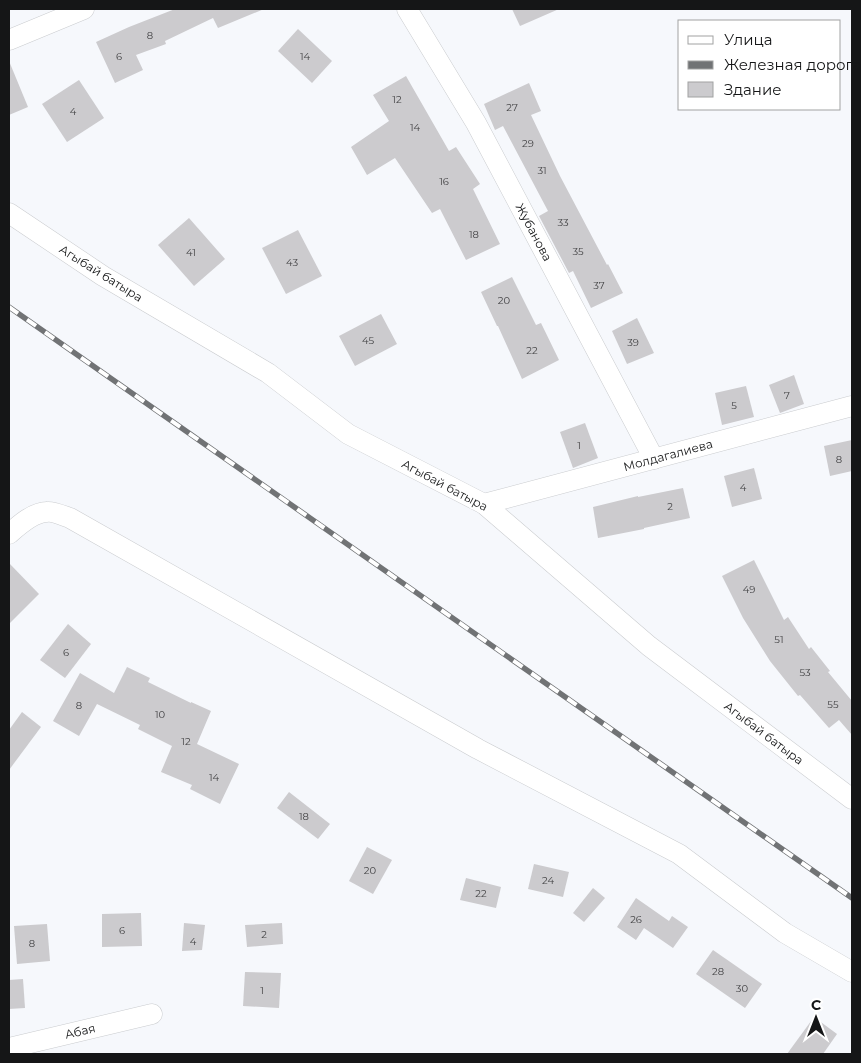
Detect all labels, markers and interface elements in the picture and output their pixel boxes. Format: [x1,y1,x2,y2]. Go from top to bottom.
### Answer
legend [678,20,841,110]
house number: 8 [147,29,153,42]
text: Улица [724,30,772,49]
house number: 6 [116,50,122,63]
house number: 14 [300,50,310,63]
text: Железная дорога [724,55,861,74]
text: Здание [724,80,782,99]
house number: 12 [392,93,402,106]
house number: 27 [506,101,518,114]
house number: 4 [70,105,77,118]
house number: 14 [410,121,420,134]
house number: 29 [522,137,534,150]
house number: 31 [537,164,547,177]
house number: 16 [439,175,449,188]
street label: Жубанова [513,201,555,263]
house number: 33 [557,216,569,229]
house number: 18 [469,228,479,241]
street label: Агыбай батыра [57,241,145,305]
house number: 35 [572,245,584,258]
house number: 41 [186,246,196,259]
house number: 43 [286,256,298,269]
house number: 37 [593,279,605,292]
house number: 20 [498,294,511,307]
house number: 45 [362,334,374,347]
house number: 39 [627,336,639,349]
house number: 22 [526,344,538,357]
house number: 7 [784,389,790,402]
house number: 5 [731,399,737,412]
street label: Молдагалиева [622,436,714,474]
house number: 1 [577,439,581,452]
house number: 8 [836,453,842,466]
street label: Агыбай батыра [399,456,491,514]
house number: 4 [740,481,747,494]
house number: 2 [667,500,673,513]
house number: 49 [743,583,755,596]
house number: 51 [774,633,784,646]
house number: 6 [63,646,69,659]
house number: 53 [799,666,811,679]
street label: Агыбай батыра [721,698,807,768]
house number: 55 [827,698,839,711]
house number: 8 [76,699,82,712]
house number: 10 [155,708,165,721]
house number: 12 [181,735,191,748]
house number: 14 [209,771,219,784]
house number: 18 [299,810,309,823]
house number: 20 [364,864,377,877]
house number: 24 [542,874,554,887]
house number: 22 [475,887,487,900]
house number: 26 [630,913,642,926]
house number: 6 [119,924,125,937]
house number: 2 [261,928,267,941]
house number: 4 [190,935,197,948]
house number: 8 [29,937,35,950]
house number: 28 [712,965,724,978]
house number: 30 [736,982,749,995]
house number: 1 [260,984,264,997]
north arrow [791,993,841,1043]
text: С [811,996,821,1014]
street label: Абая [63,1020,97,1042]

